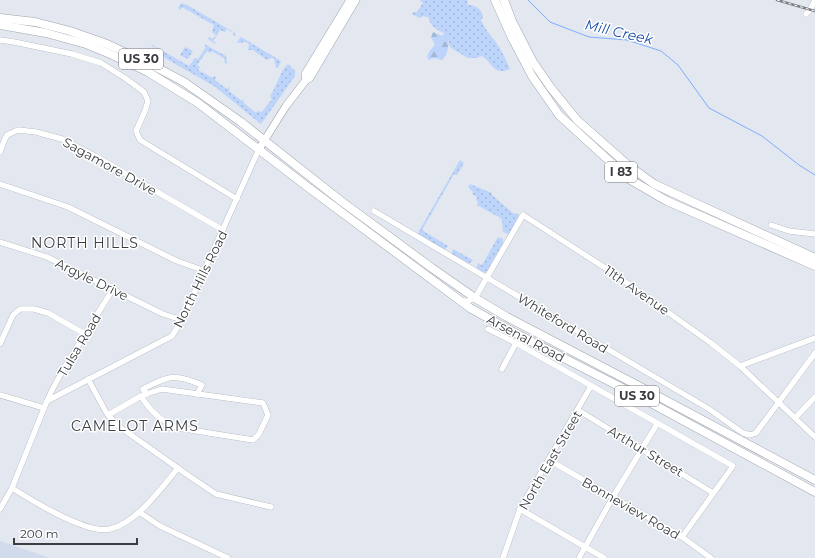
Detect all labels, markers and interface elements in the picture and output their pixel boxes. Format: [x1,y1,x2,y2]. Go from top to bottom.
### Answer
water label: Mill Creek [583,15,655,49]
road number: US 30 [119,49,163,69]
street label: Sagamore Drive [60,134,160,198]
road number: I 83 [605,162,637,182]
street label: North Hills Road [169,228,231,330]
district label: NORTH HILLS [31,234,139,252]
street label: Argyle Drive [53,254,131,304]
street label: 11th Avenue [601,262,673,318]
street label: Whiteford Road [515,290,611,356]
street label: Tulsa Road [54,310,104,380]
street label: Arsenal Road [484,311,568,365]
road number: US 30 [615,386,659,406]
street label: North East Street [515,407,585,513]
district label: CAMELOT ARMS [71,417,199,435]
street label: Arthur Street [605,422,687,480]
street label: Bonneview Road [579,473,683,543]
scale bar [14,520,137,546]
text: 200 m [20,526,59,541]

